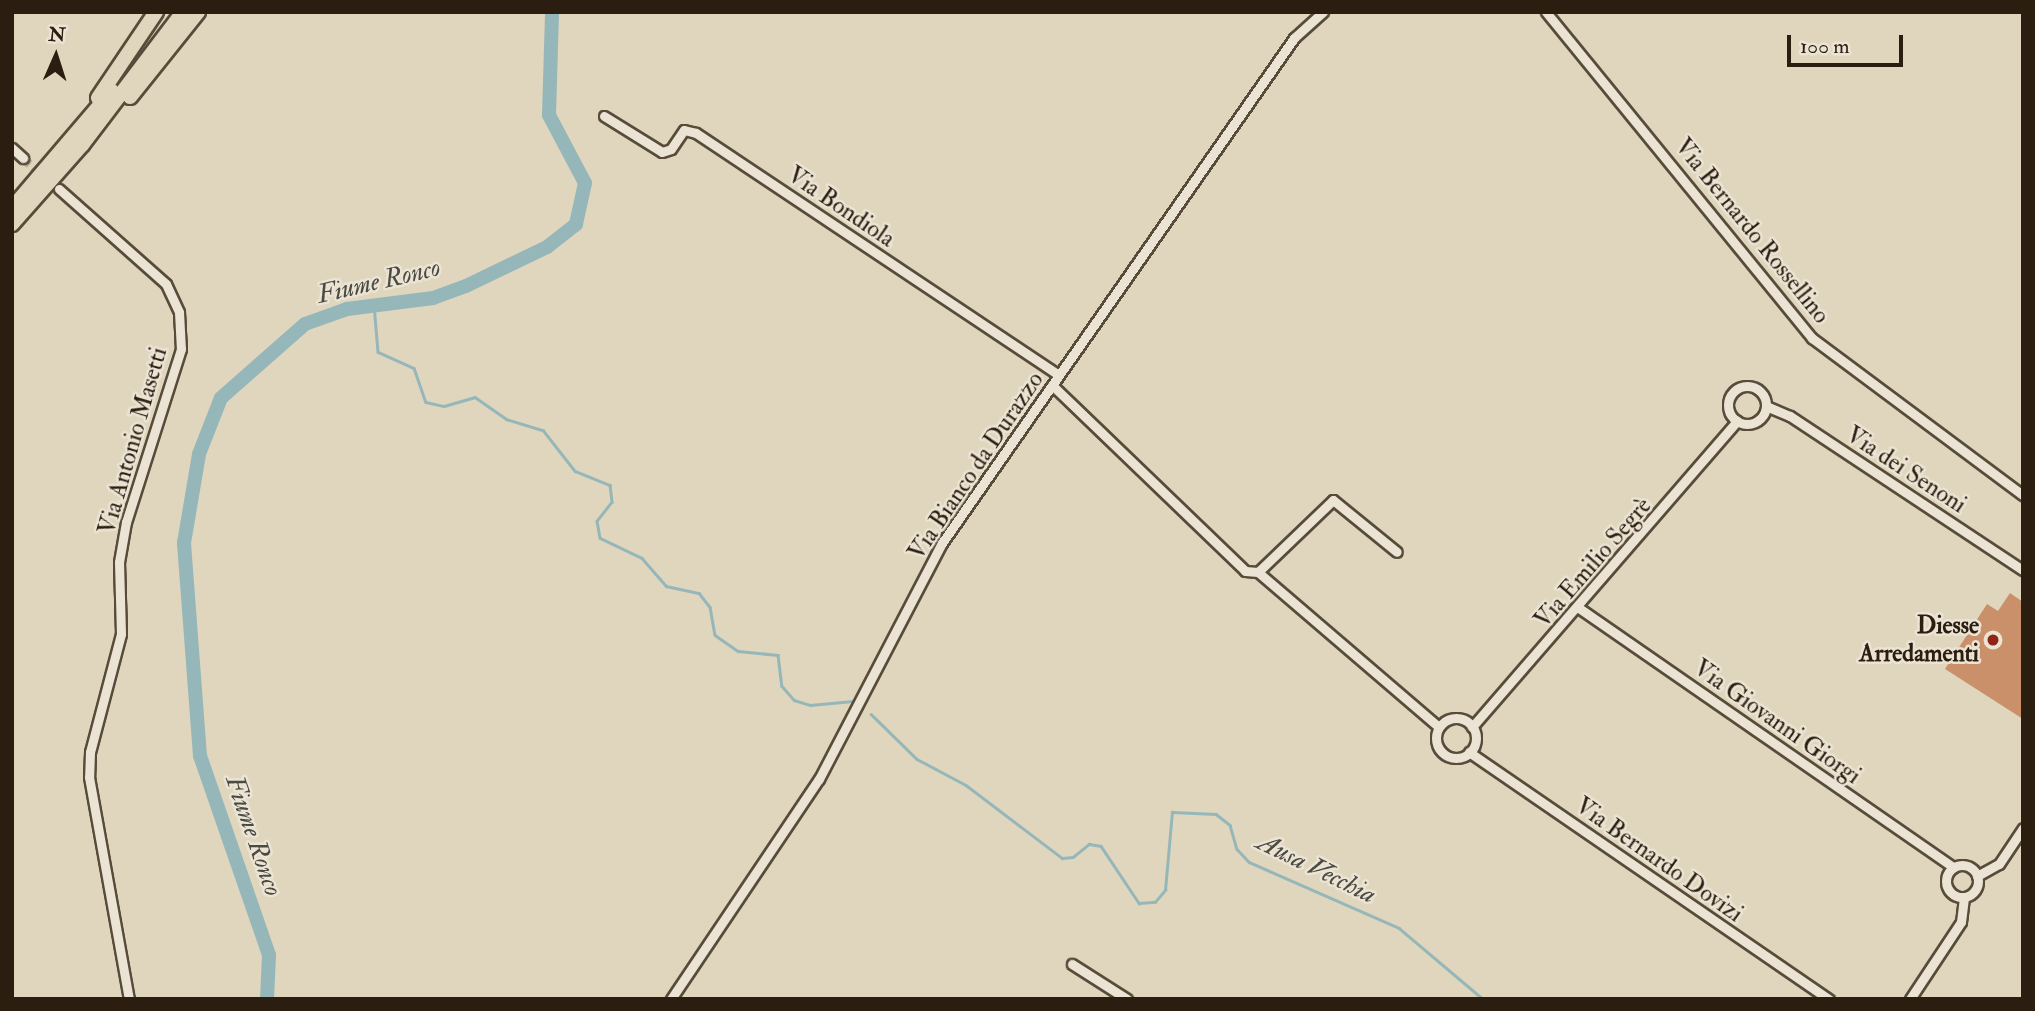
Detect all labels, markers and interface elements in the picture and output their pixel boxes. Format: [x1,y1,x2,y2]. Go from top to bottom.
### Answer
north arrow [21,21,91,91]
scale bar [1790,21,1906,65]
text: N [48,23,66,47]
text: 100 m [1800,33,1850,60]
street label: Via Bernardo Rossellino [1668,133,1836,329]
street label: Via Bondiola [782,161,900,253]
water label: Fiume Ronco [314,253,444,311]
street label: Via Antonio Masetti [93,344,173,538]
street label: Via Bianco da Durazzo [902,366,1050,566]
street label: Via dei Senoni [1841,420,1971,520]
street label: Via Emilio Segrè [1528,492,1658,634]
place label: Diesse Arredamenti [1859,612,1979,668]
marker: Diesse Arredamenti [1985,632,2001,648]
street label: Via Giovanni Giorgi [1688,654,1866,790]
water label: Fiume Ronco [218,772,288,900]
street label: Via Bernardo Dovizi [1570,791,1748,929]
water label: Ausa Vecchia [1251,827,1381,911]

